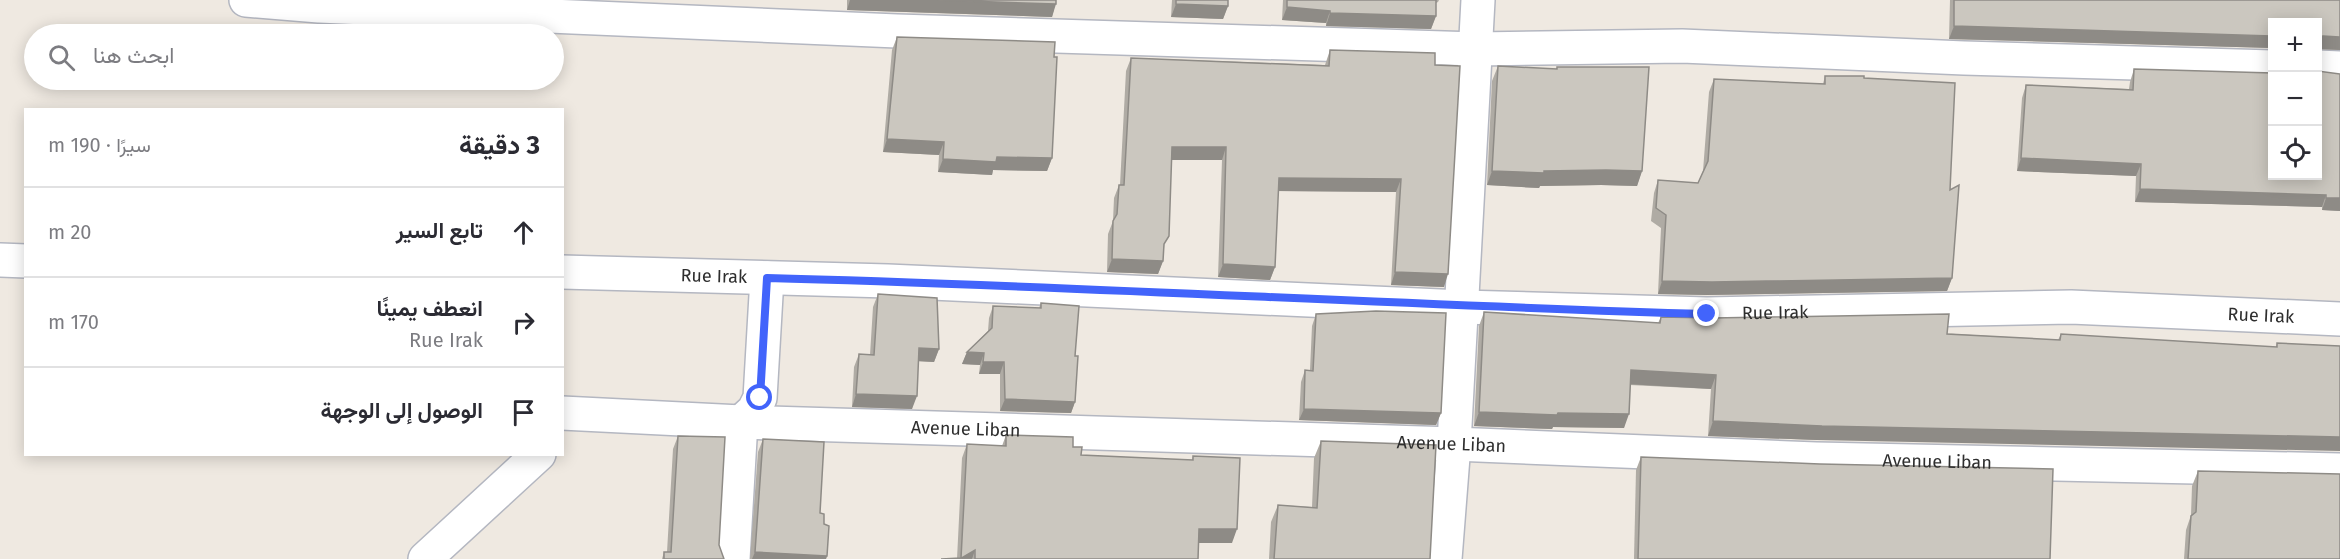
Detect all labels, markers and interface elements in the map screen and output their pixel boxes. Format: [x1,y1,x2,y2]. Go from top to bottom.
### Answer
map controls [2268,18,2322,180]
button: + [2268,18,2322,72]
search box [24,24,564,90]
icon: search [45,41,78,74]
text: ابحث هنا [93,42,174,69]
button: − [2268,72,2322,126]
button: locate [2268,126,2322,180]
text: 3 دقيقة [459,130,540,161]
text: سيرًا · 190 m [48,133,151,157]
icon: ahead [507,216,540,249]
text: تابع السير [396,217,483,244]
text: 20 m [48,220,92,244]
street label: Rue Irak [680,264,748,288]
text: انعطف يمينًا [376,295,483,322]
route end [1693,300,1719,326]
street label: Rue Irak [1742,301,1809,324]
street label: Rue Irak [2227,303,2295,328]
icon: right [507,306,540,339]
text: 170 m [48,310,99,334]
text: Rue Irak [409,328,483,352]
route start [746,384,772,410]
icon: arrive [507,396,540,429]
text: الوصول إلى الوجهة [320,397,483,424]
street label: Avenue Liban [911,416,1021,442]
street label: Avenue Liban [1396,431,1507,457]
street label: Avenue Liban [1882,449,1992,474]

